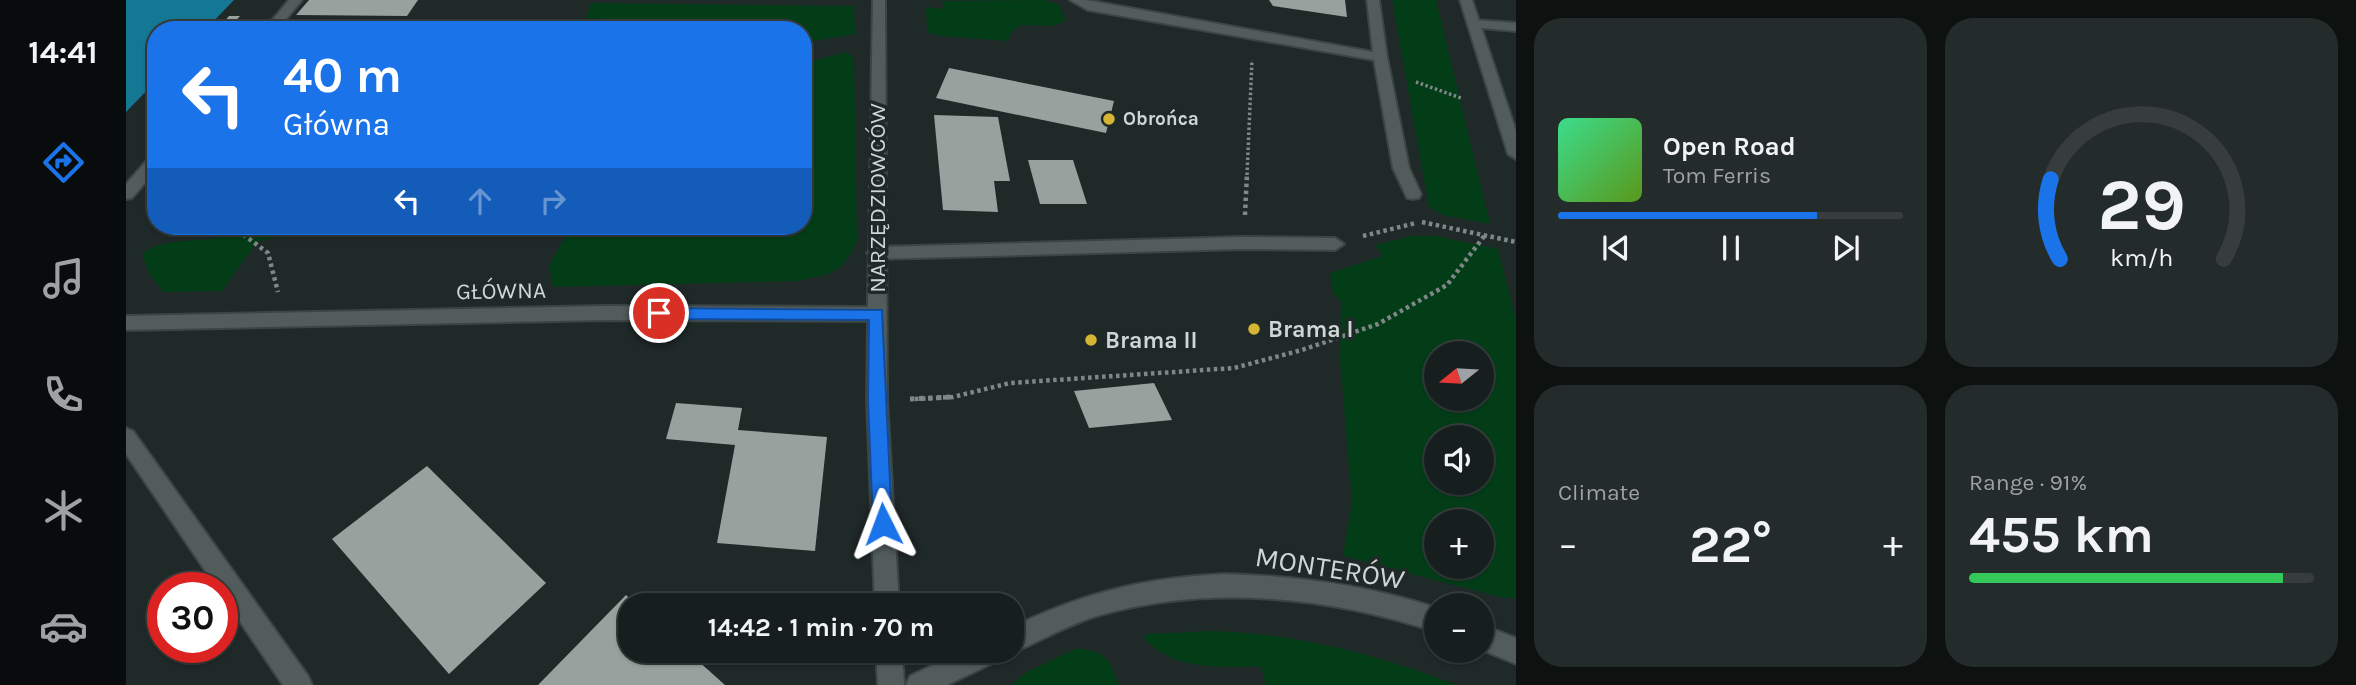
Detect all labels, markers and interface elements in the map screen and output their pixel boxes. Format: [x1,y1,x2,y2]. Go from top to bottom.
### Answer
text: 14:41 [28,34,98,71]
text: 40 m [283,47,402,104]
icon: left [168,49,259,140]
street label: NARZĘDZIOWCÓW [864,103,891,293]
text: Główna [283,106,390,143]
place label: Obrońca [1123,108,1199,130]
marker: Obrońca [1101,111,1117,127]
text: Open Road [1663,131,1796,162]
icon: directions [39,138,88,187]
text: Tom Ferris [1663,162,1771,189]
text: 29 [2097,162,2186,247]
icon: left [388,182,426,220]
icon: ahead [461,182,499,220]
icon: right [534,182,572,220]
icon: previous [1597,229,1635,267]
icon: pause [1712,229,1750,267]
icon: next [1827,229,1865,267]
text: km/h [2110,243,2173,272]
icon: music [39,254,88,303]
street label: GŁÓWNA [456,277,546,305]
pin [629,283,689,343]
icon: arrive [640,294,678,332]
place label: Brama I [1268,316,1354,343]
marker: Brama I [1246,321,1262,337]
place label: Brama II [1105,327,1198,354]
marker: Brama II [1083,332,1099,348]
north arrow [1424,341,1494,411]
map controls [1424,341,1494,663]
icon: phone [39,370,88,419]
button: sound [1424,425,1494,495]
text: Range · 91% [1969,469,2087,496]
text: Climate [1558,479,1640,506]
icon: climate [39,486,88,535]
position arrow [846,487,920,561]
text: 455 km [1969,504,2154,565]
button: + [1424,509,1494,579]
text: 22° [1689,514,1772,575]
text: − [1558,522,1578,567]
text: + [1883,522,1903,567]
street label: MONTERÓW [1253,540,1407,596]
speed limit sign: 30 [147,572,238,663]
button: − [1424,593,1494,663]
icon: car [39,602,88,651]
text: 14:42 · 1 min · 70 m [708,612,934,643]

